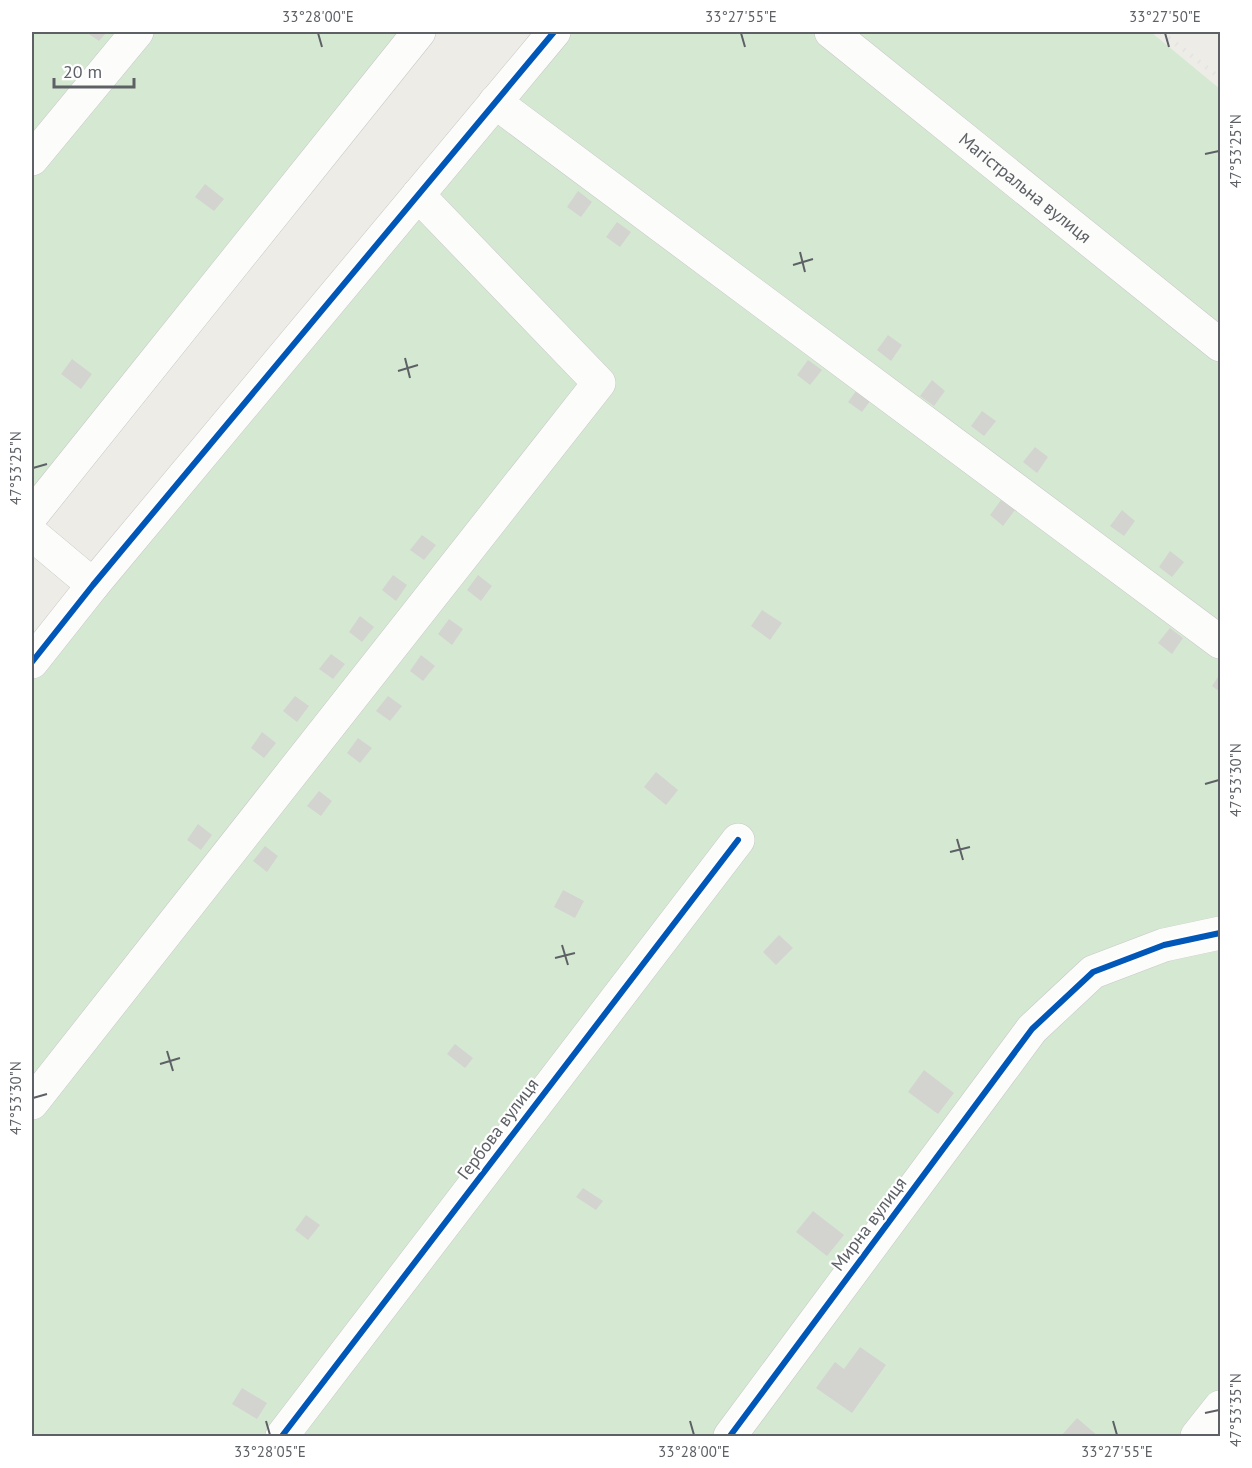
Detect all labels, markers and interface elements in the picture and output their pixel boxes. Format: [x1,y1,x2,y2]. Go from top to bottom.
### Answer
text: 33°28'00"E [282,7,354,26]
text: 33°27'55"E [705,7,777,26]
text: 33°27'50"E [1129,7,1201,26]
scale bar [54,51,134,89]
text: 20 m [63,60,102,83]
text: 47°53'25"N [1226,114,1245,188]
street label: Магістральна вулиця [954,127,1096,248]
text: 47°53'25"N [6,431,25,505]
text: 47°53'30"N [1226,743,1245,817]
text: 47°53'30"N [6,1061,25,1135]
street label: Гербова вулиця [452,1073,543,1184]
street label: Мирна вулиця [826,1172,911,1275]
text: 47°53'35"N [1226,1373,1245,1447]
text: 33°28'05"E [234,1442,306,1461]
text: 33°28'00"E [658,1442,730,1461]
text: 33°27'55"E [1081,1442,1153,1461]

